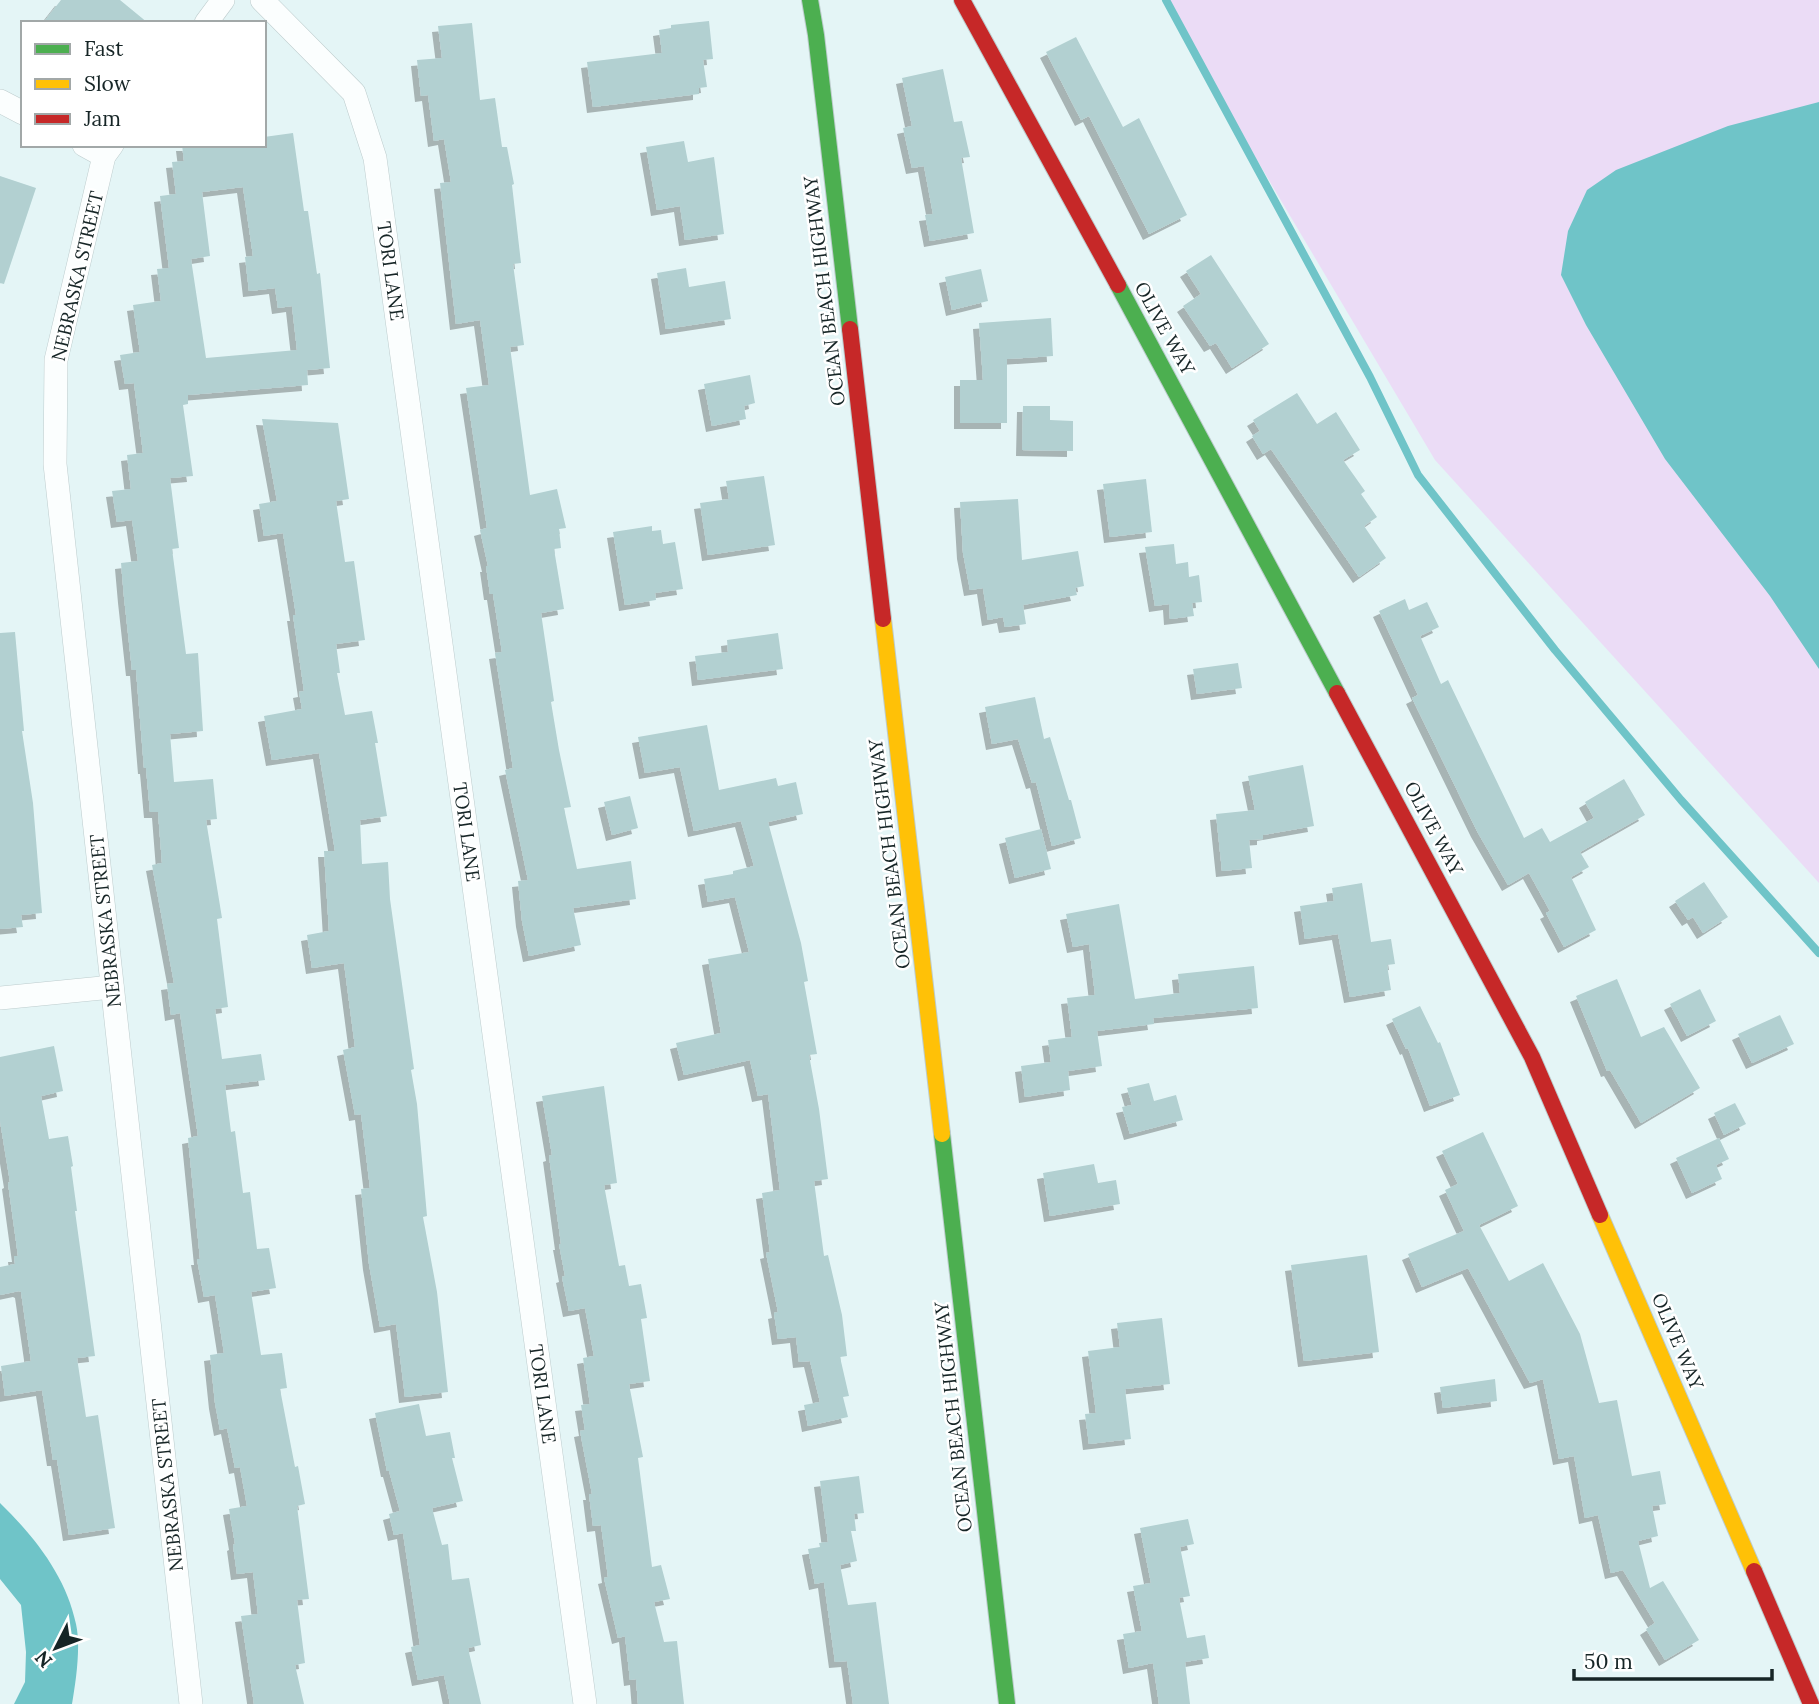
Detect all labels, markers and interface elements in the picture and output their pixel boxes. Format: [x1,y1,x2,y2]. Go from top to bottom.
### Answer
legend [21,21,266,147]
text: Fast [84,35,124,62]
text: Slow [84,70,131,97]
text: Jam [83,105,121,132]
street label: OCEAN BEACH HIGHWAY [798,174,850,407]
street label: NEBRASKA STREET [46,189,108,363]
street label: TORI LANE [372,220,410,322]
street label: OLIVE WAY [1130,277,1201,380]
street label: OCEAN BEACH HIGHWAY [863,737,915,970]
street label: OLIVE WAY [1399,777,1469,880]
street label: TORI LANE [448,781,486,883]
street label: NEBRASKA STREET [84,833,126,1009]
street label: OLIVE WAY [1647,1289,1710,1394]
street label: OCEAN BEACH HIGHWAY [929,1300,977,1533]
street label: TORI LANE [524,1343,562,1445]
street label: NEBRASKA STREET [146,1397,188,1573]
north arrow [21,1613,91,1683]
scale bar [1574,1638,1772,1682]
text: N [29,1646,57,1673]
text: 50 m [1584,1648,1633,1675]

